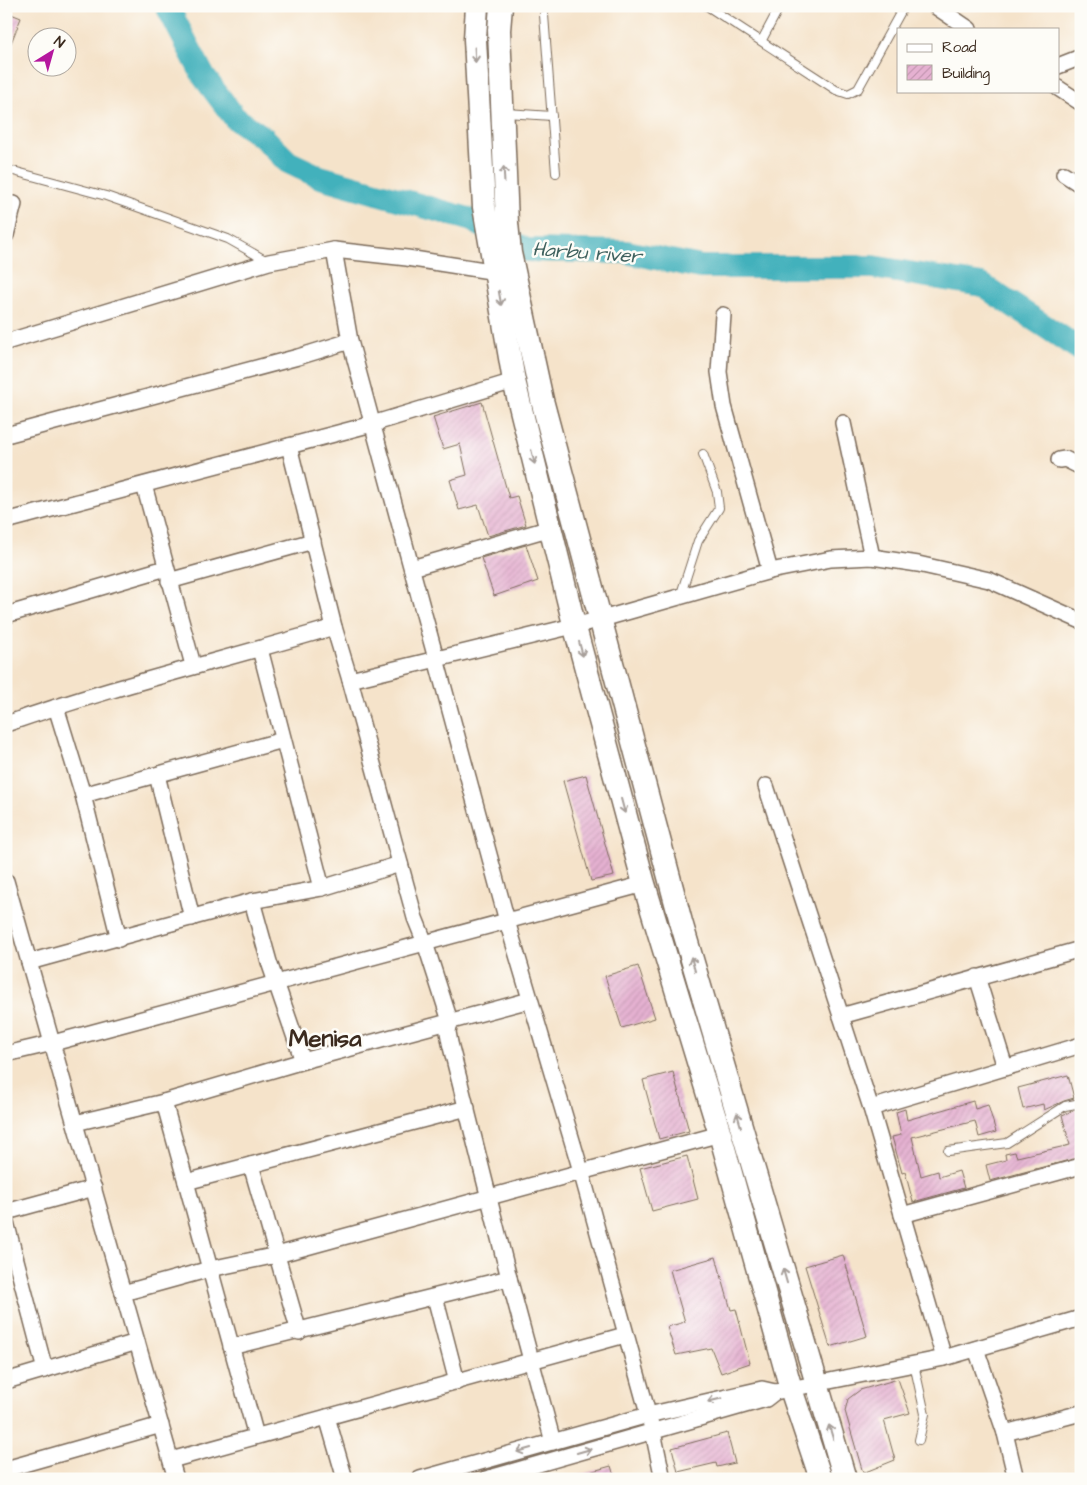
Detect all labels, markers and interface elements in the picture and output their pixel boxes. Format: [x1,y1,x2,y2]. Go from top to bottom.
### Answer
north arrow [28,28,78,78]
legend [897,28,1060,92]
text: N [50,32,69,53]
text: Road [942,37,977,58]
one-way arrow [471,47,480,63]
text: Building [942,63,990,85]
one-way arrow [500,167,509,183]
water label: Harbu river [532,235,644,271]
one-way arrow [495,290,505,306]
one-way arrow [529,449,538,465]
one-way arrow [577,640,586,656]
one-way arrow [619,797,628,813]
one-way arrow [688,957,698,973]
district label: Menisa [289,1022,362,1056]
one-way arrow [734,1113,744,1129]
one-way arrow [779,1269,789,1285]
one-way arrow [707,1396,723,1405]
one-way arrow [825,1424,835,1440]
one-way arrow [516,1446,532,1455]
one-way arrow [575,1446,591,1456]

